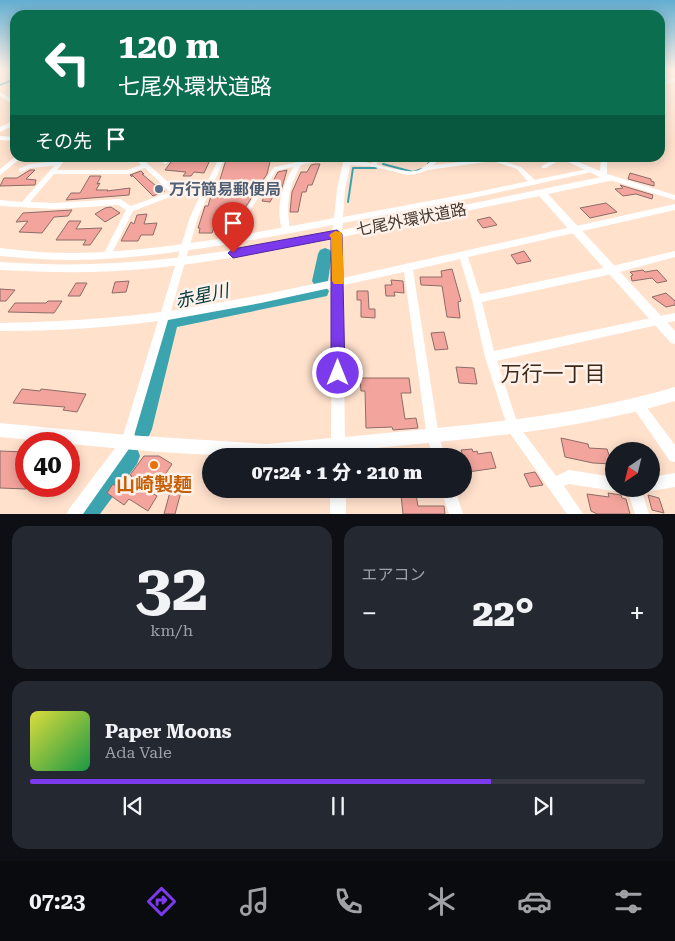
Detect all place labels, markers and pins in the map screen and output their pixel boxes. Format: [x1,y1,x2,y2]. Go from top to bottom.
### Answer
place label: 万行簡易郵便局 [169,180,281,199]
marker: 万行簡易郵便局 [153,183,165,195]
pin [212,202,254,253]
marker: 山崎製麺 [148,459,160,471]
place label: 山崎製麺 [116,473,192,496]

